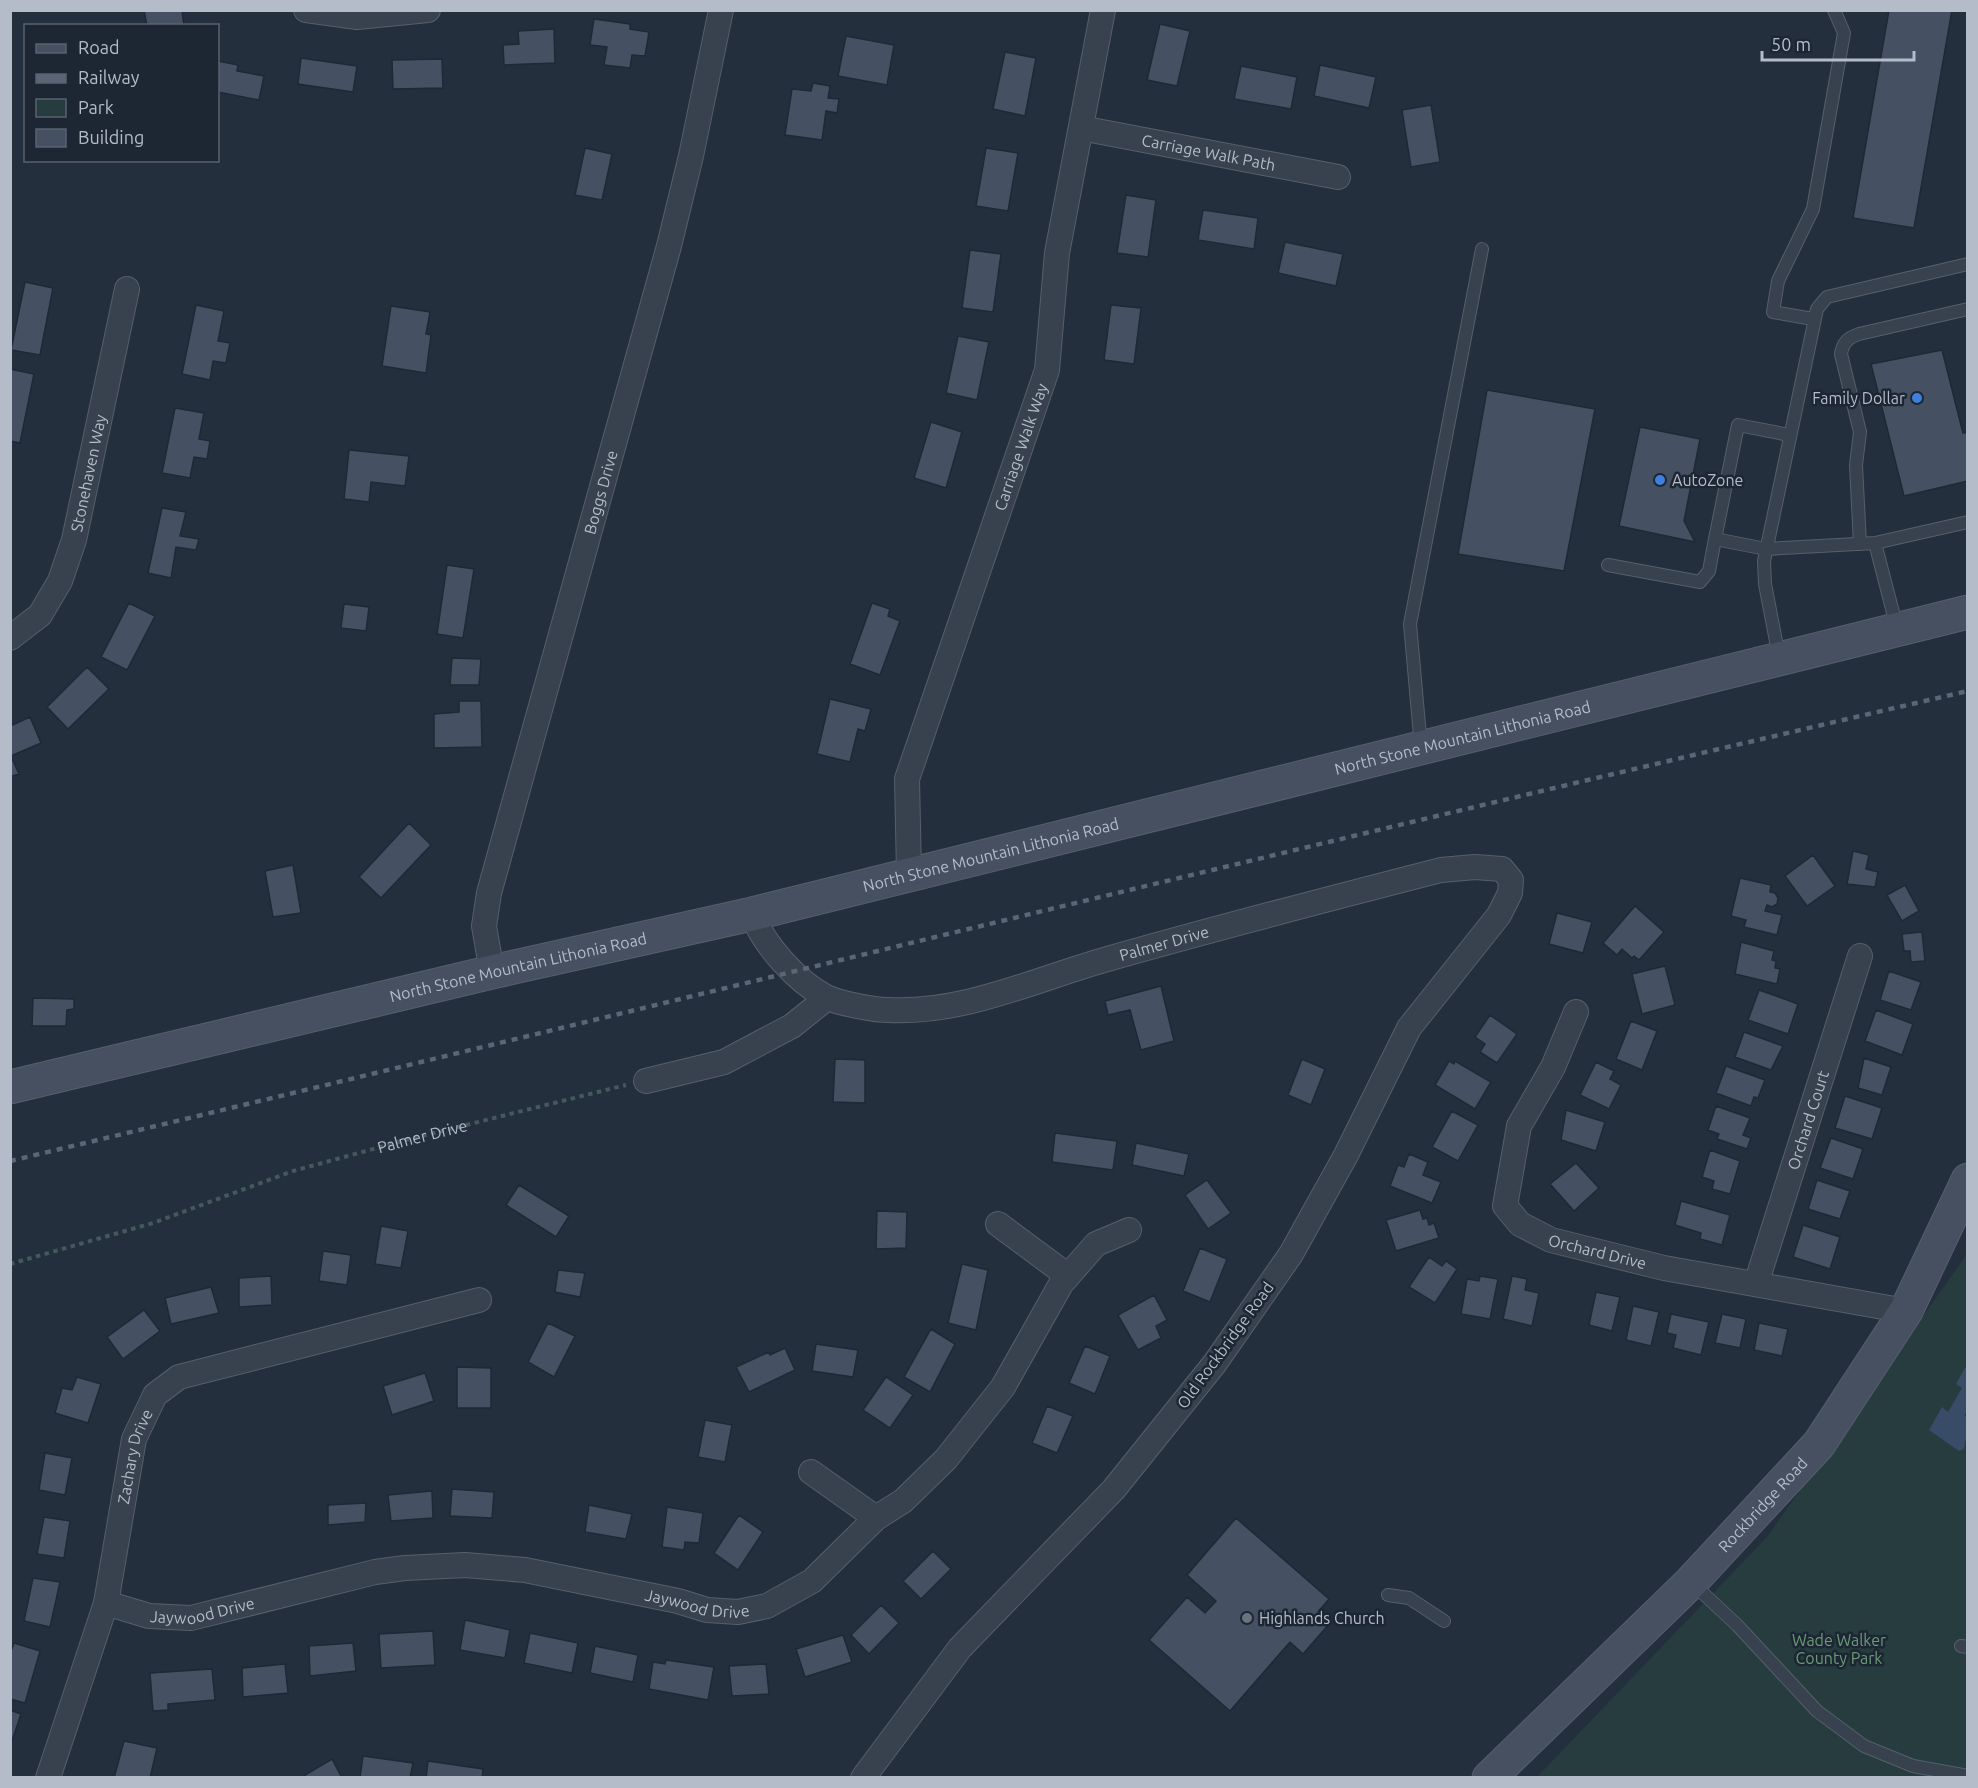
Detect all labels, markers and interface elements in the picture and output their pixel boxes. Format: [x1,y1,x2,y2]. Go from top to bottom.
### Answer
legend [24,24,219,162]
scale bar [1762,24,1914,62]
text: 50 m [1771,34,1811,54]
text: Road [78,37,120,57]
text: Railway [78,67,140,87]
text: Park [78,97,114,117]
text: Building [78,127,144,147]
street label: Carriage Walk Path [1140,131,1277,174]
street label: Carriage Walk Way [991,381,1051,513]
place label: Family Dollar [1812,389,1905,407]
marker: Family Dollar [1910,391,1924,405]
street label: Stonehaven Way [67,413,109,533]
street label: Boggs Drive [580,448,621,536]
place label: AutoZone [1672,471,1743,489]
marker: AutoZone [1653,473,1667,487]
street label: North Stone Mountain Lithonia Road [1333,697,1592,778]
street label: North Stone Mountain Lithonia Road [861,814,1121,895]
street label: Palmer Drive [1117,922,1211,964]
street label: North Stone Mountain Lithonia Road [388,929,648,1005]
street label: Orchard Court [1784,1068,1832,1172]
street label: Palmer Drive [375,1116,469,1156]
street label: Orchard Drive [1547,1231,1648,1272]
street label: Old Rockbridge Road [1173,1278,1277,1412]
street label: Zachary Drive [114,1406,156,1505]
street label: Rockbridge Road [1715,1454,1811,1556]
street label: Jaywood Drive [644,1586,751,1621]
street label: Jaywood Drive [150,1593,256,1628]
place label: Highlands Church [1259,1609,1385,1627]
marker: Highlands Church [1240,1611,1254,1625]
park label: Wade Walker County Park [1792,1631,1886,1667]

